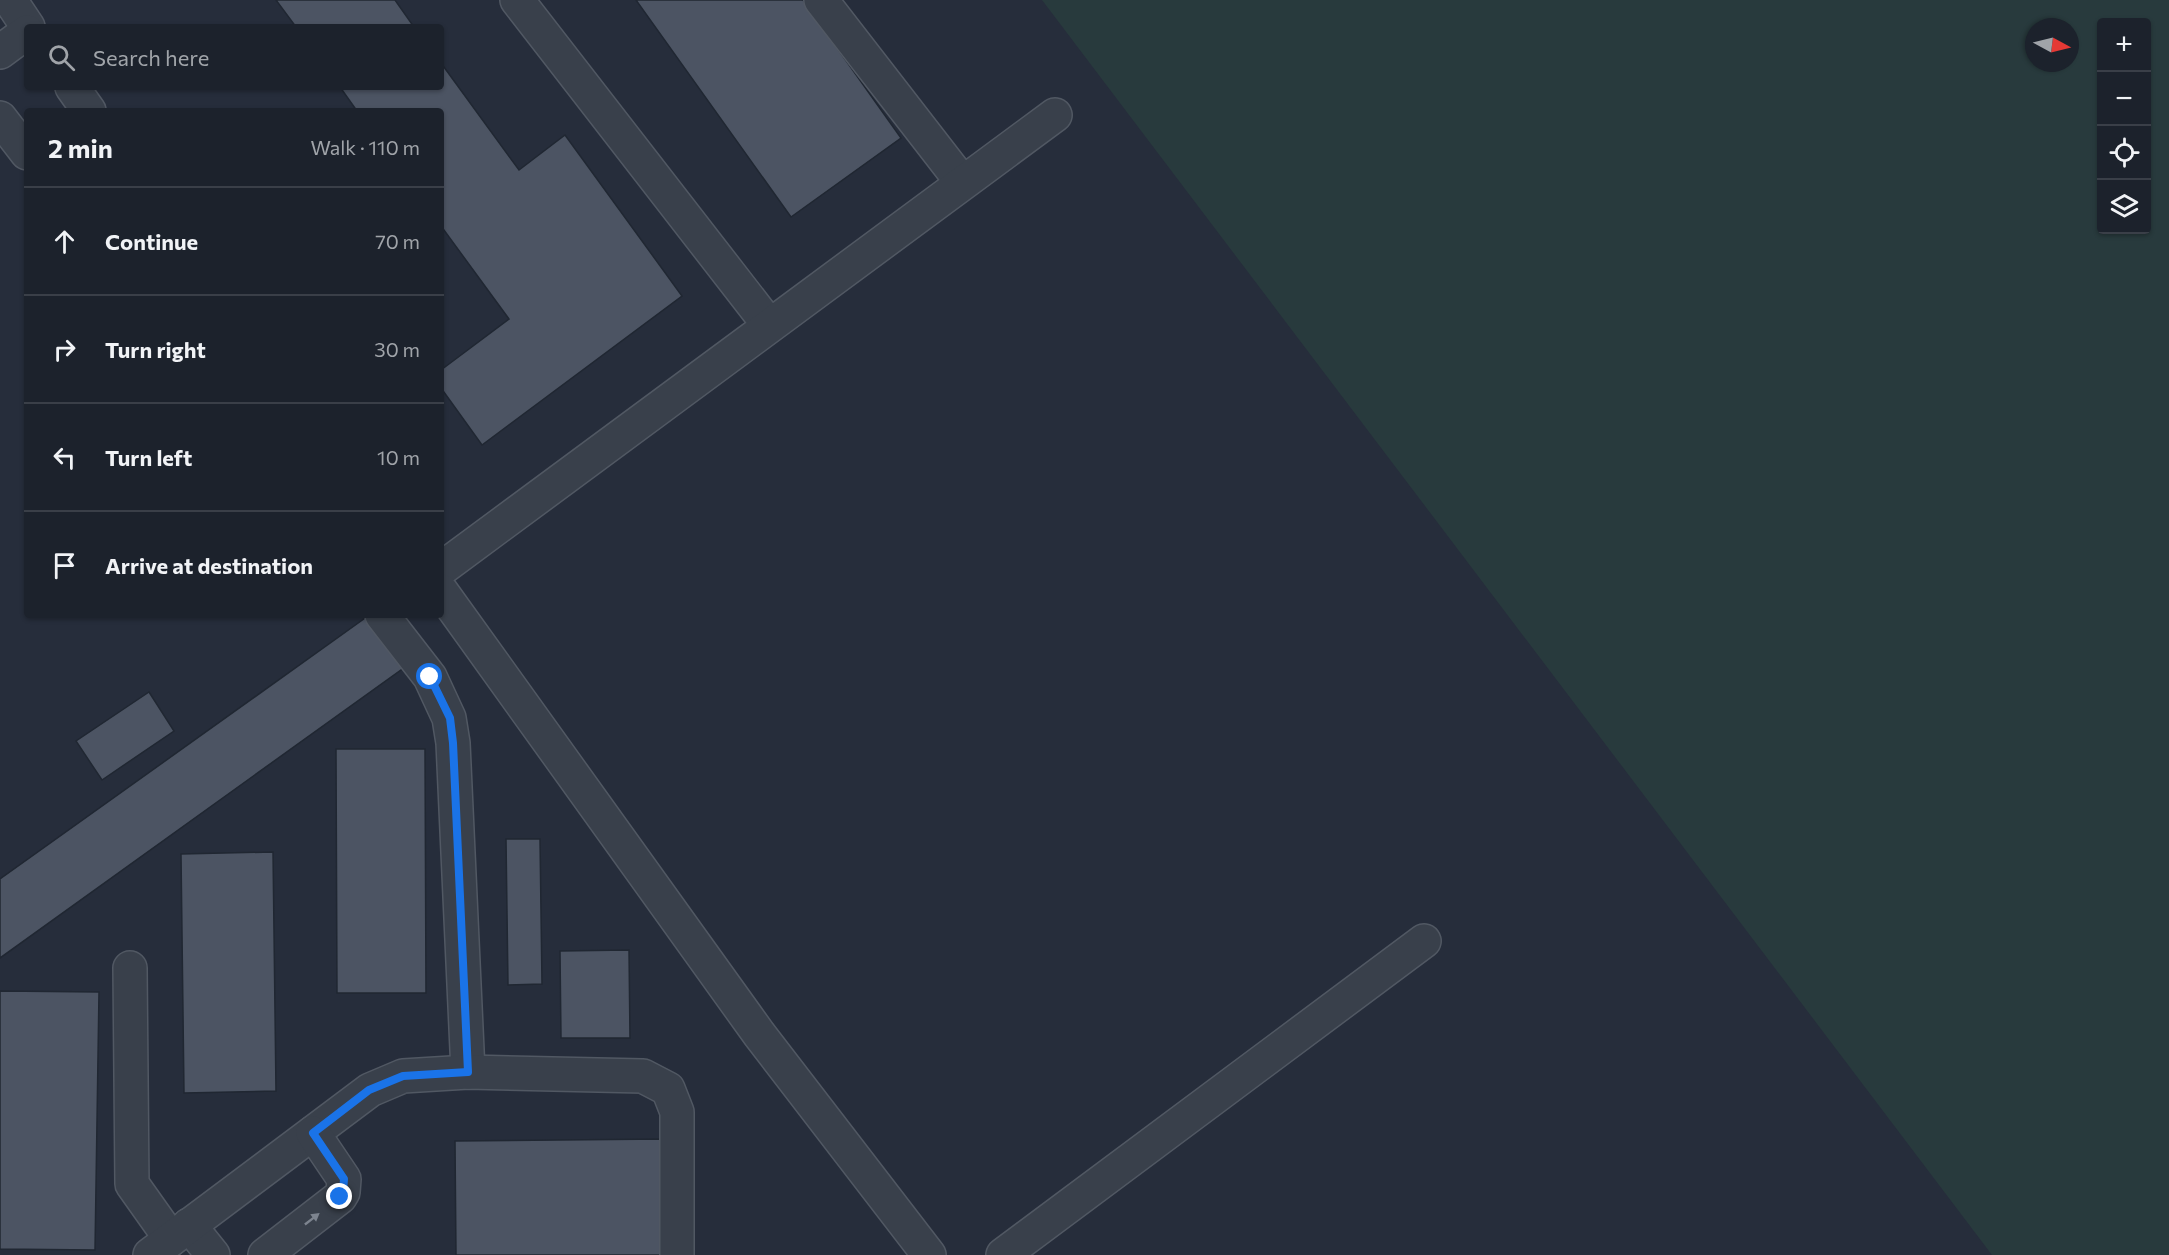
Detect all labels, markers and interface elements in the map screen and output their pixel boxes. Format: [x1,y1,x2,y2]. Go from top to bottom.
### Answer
north arrow [2025,18,2079,72]
map controls [2097,18,2151,234]
button: + [2097,18,2151,72]
search box [24,24,444,90]
icon: search [45,41,78,74]
text: Search here [93,44,209,71]
button: − [2097,72,2151,126]
button: locate [2097,126,2151,180]
text: 2 min [48,132,113,163]
text: Walk · 110 m [310,135,420,159]
button: layers [2097,180,2151,234]
icon: ahead [48,225,81,258]
text: Continue [105,228,198,255]
text: 70 m [375,229,420,253]
icon: right [48,333,81,366]
text: Turn right [105,336,206,363]
text: 30 m [374,337,420,361]
icon: left [48,441,81,474]
text: Turn left [105,444,192,471]
text: 10 m [377,445,420,469]
icon: arrive [48,549,81,582]
text: Arrive at destination [105,552,313,579]
route start [416,663,442,689]
route end [326,1183,352,1209]
one-way arrow [304,1214,319,1226]

